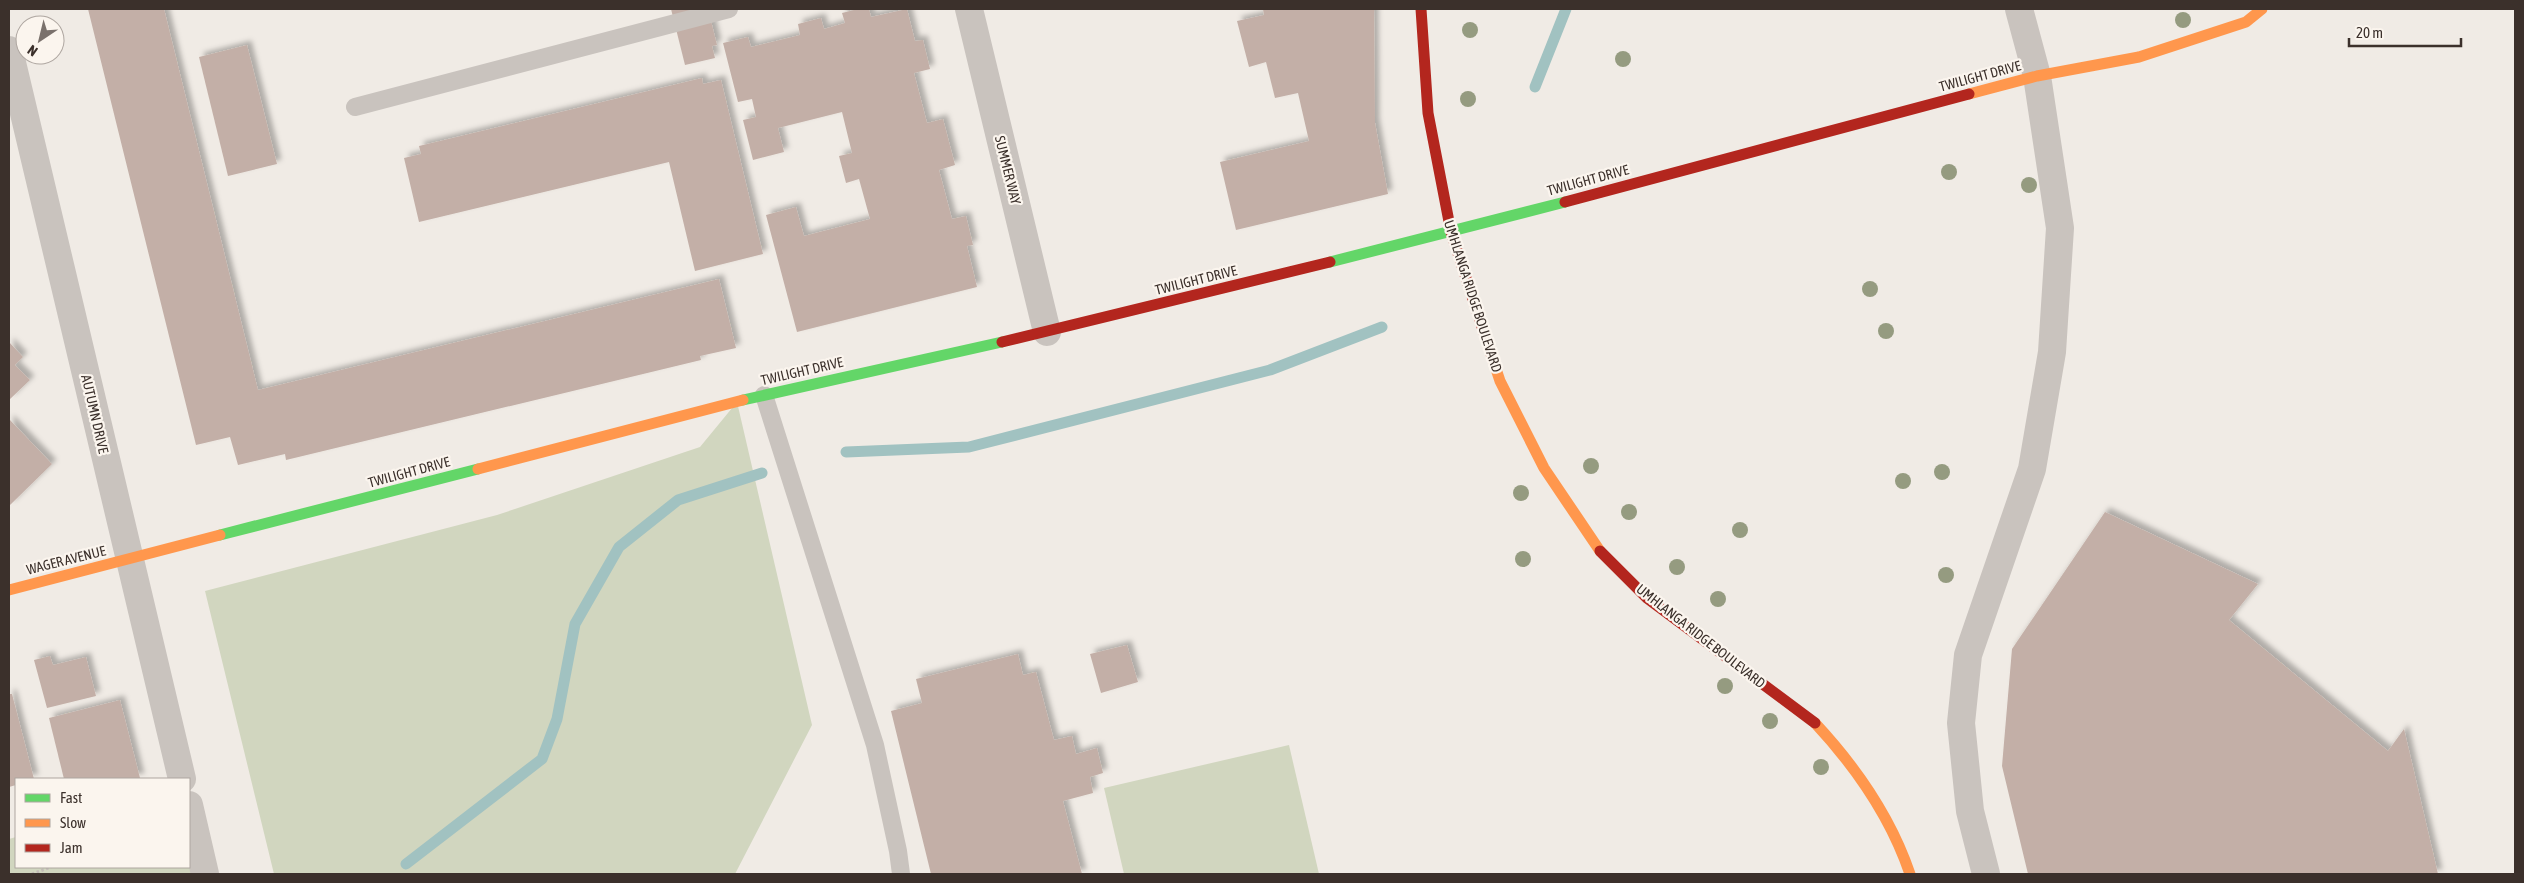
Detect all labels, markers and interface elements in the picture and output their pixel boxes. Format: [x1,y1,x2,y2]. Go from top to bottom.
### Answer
north arrow [15,15,65,65]
scale bar [2349,15,2462,47]
text: 20 m [2356,24,2383,41]
text: N [25,42,41,60]
street label: TWILIGHT DRIVE [1937,57,2023,95]
street label: SUMMER WAY [992,134,1024,207]
street label: TWILIGHT DRIVE [1545,161,1631,199]
street label: UMHLANGA RIDGE BOULEVARD [1441,218,1505,374]
street label: TWILIGHT DRIVE [1153,262,1239,298]
street label: TWILIGHT DRIVE [759,354,845,388]
street label: AUTUMN DRIVE [78,373,112,455]
street label: TWILIGHT DRIVE [366,453,452,491]
street label: WAGER AVENUE [25,542,107,578]
street label: UMHLANGA RIDGE BOULEVARD [1633,581,1769,691]
legend [15,778,190,868]
text: Fast [60,789,82,806]
text: Slow [60,814,86,831]
text: Jam [60,839,83,856]

